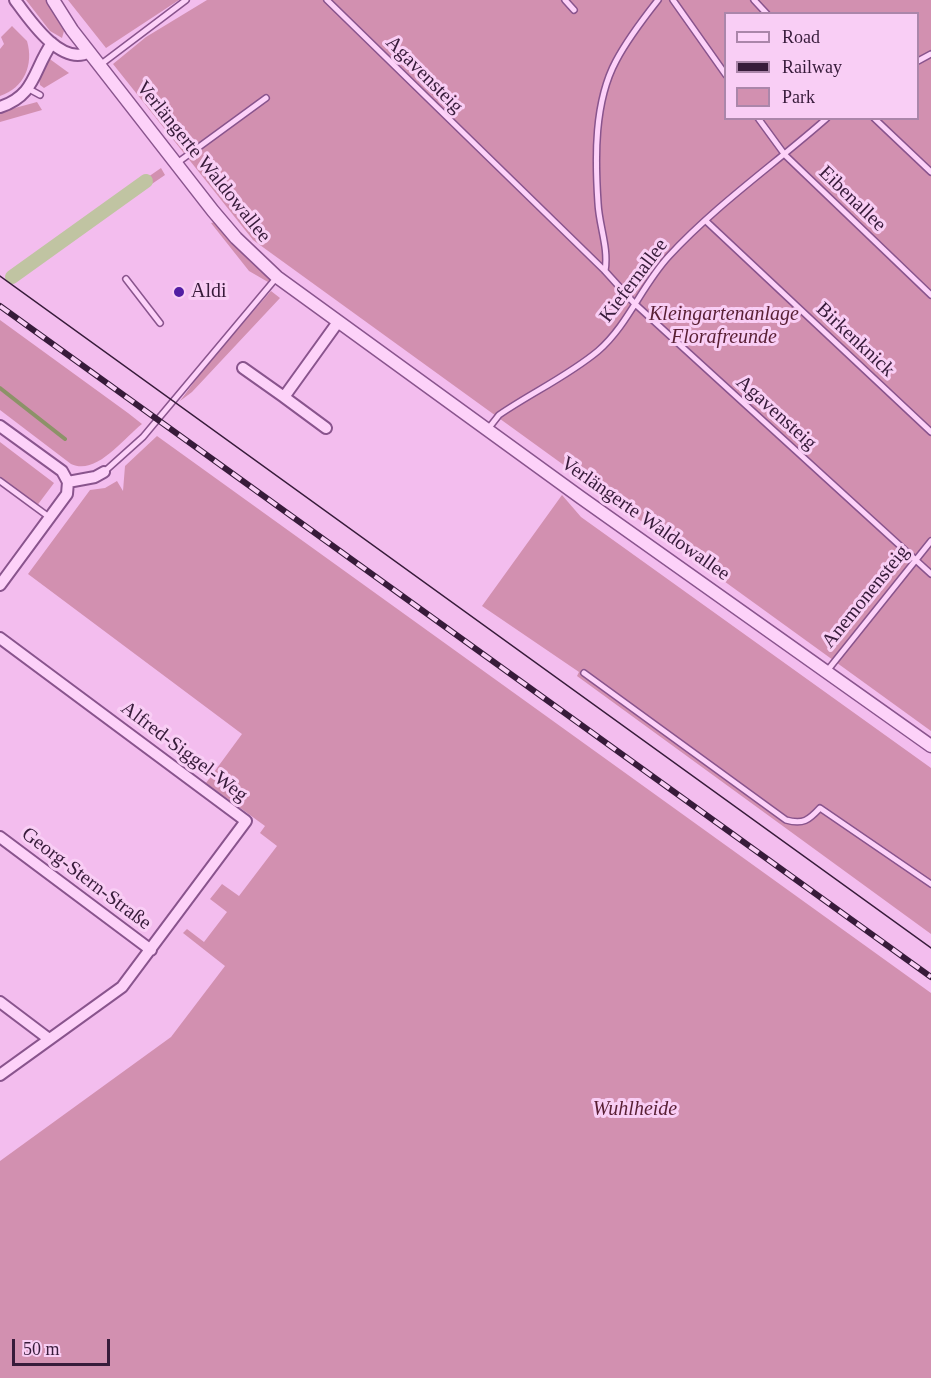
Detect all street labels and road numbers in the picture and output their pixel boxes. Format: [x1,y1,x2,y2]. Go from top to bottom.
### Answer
street label: Agavensteig [380,31,468,119]
street label: Verlängerte Waldowallee [130,76,276,248]
street label: Eibenallee [813,161,891,237]
street label: Kiefernallee [595,234,673,328]
street label: Birkenknick [811,298,899,382]
street label: Agavensteig [731,371,821,455]
street label: Verlängerte Waldowallee [556,452,734,586]
street label: Anemonensteig [817,541,915,653]
street label: Alfred-Siggel-Weg [116,696,252,808]
street label: Georg-Stern-Straße [16,822,156,936]

